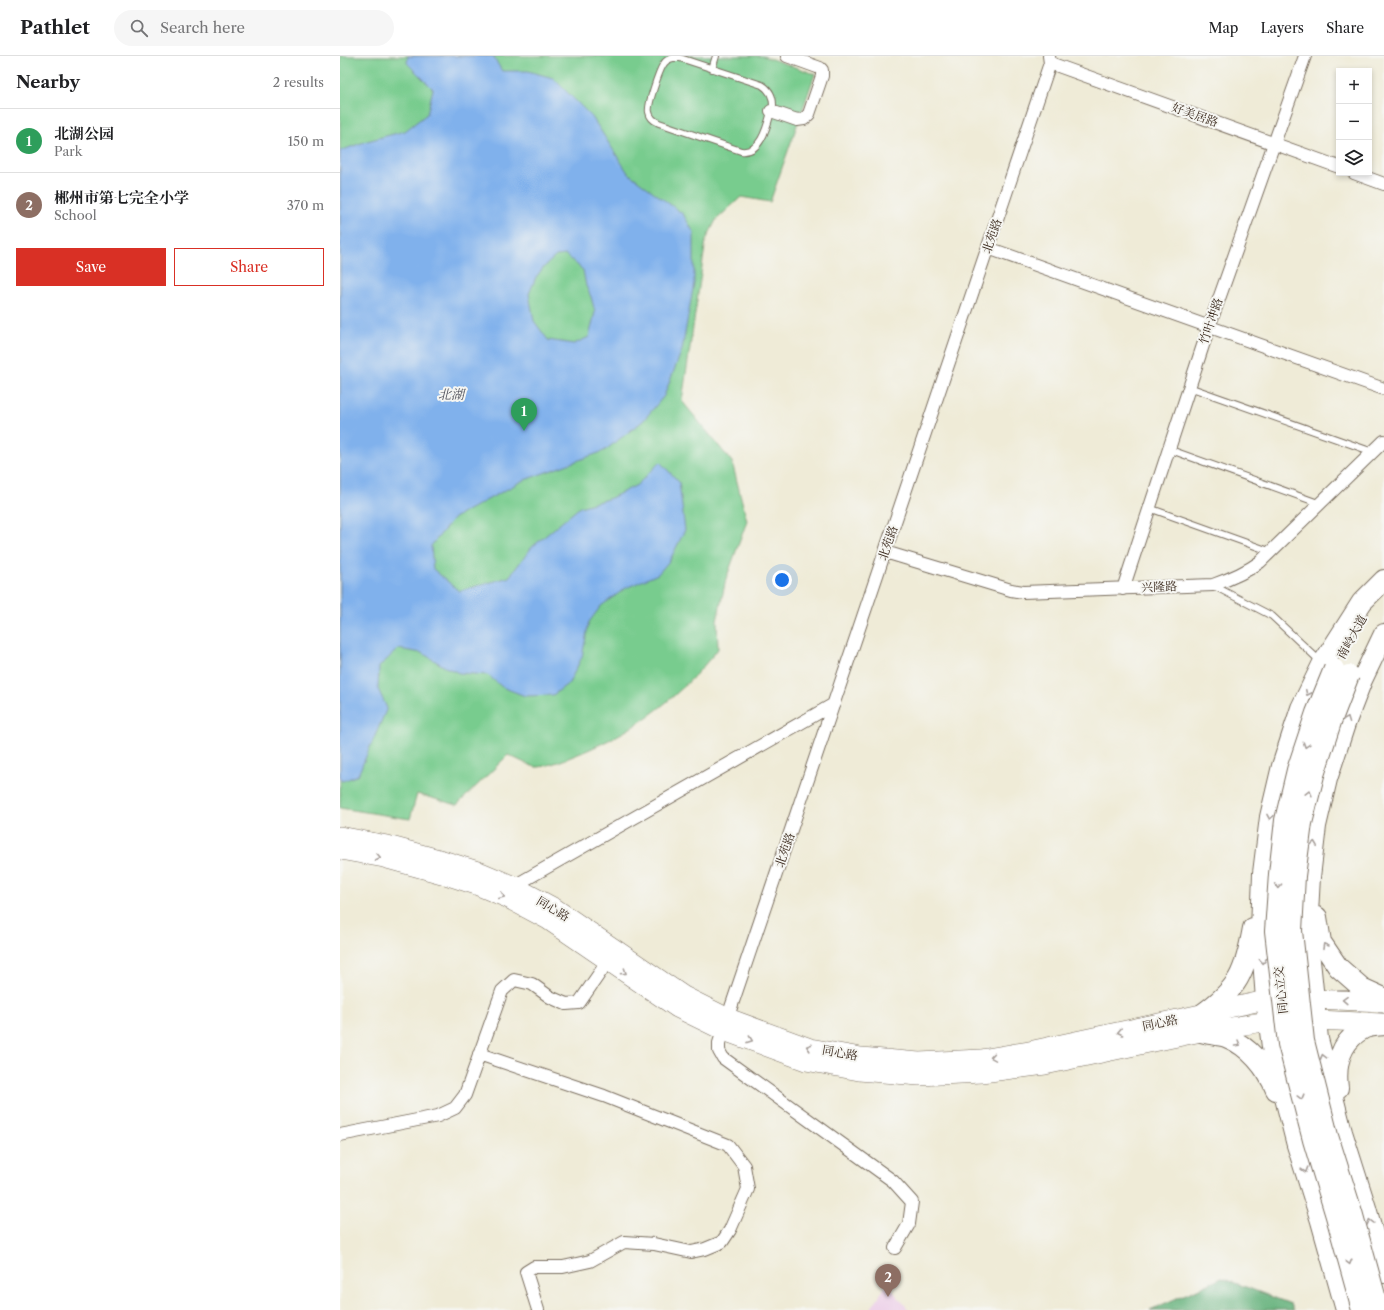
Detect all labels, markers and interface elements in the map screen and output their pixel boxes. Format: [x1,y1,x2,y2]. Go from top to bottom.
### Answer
search box [114,10,394,46]
text: Pathlet [20,16,90,39]
icon: search [128,17,150,39]
text: Search here [160,18,245,37]
text: Map [1208,19,1238,37]
text: Layers [1260,19,1304,37]
text: Share [1326,19,1364,37]
map controls [1336,68,1372,176]
button: + [1336,68,1372,104]
text: Nearby [16,72,80,92]
text: 2 results [273,74,324,90]
street label: 好美居路 [1170,99,1220,130]
button: − [1336,104,1372,140]
text: 北湖公园 [54,124,114,143]
text: 1 [26,133,32,149]
text: 150 m [288,133,324,149]
button: layers [1336,140,1372,176]
text: Park [54,143,82,159]
text: 郴州市第七完全小学 [54,188,189,207]
text: 2 [25,197,33,213]
text: 370 m [287,197,324,213]
text: School [54,207,97,223]
street label: 北苑路 [979,216,1004,255]
button: Save [16,248,166,286]
button: Share [174,248,324,286]
street label: 竹叶冲路 [1196,296,1225,346]
water label: 北湖 [438,386,466,402]
pin: 1 [511,398,537,431]
street label: 北苑路 [875,523,900,562]
your location [772,570,792,590]
street label: 兴隆路 [1141,578,1177,595]
street label: 南岭大道 [1333,612,1370,661]
one-way arrow [1305,689,1313,696]
one-way arrow [1342,716,1350,723]
one-way arrow [1302,741,1310,748]
one-way arrow [1304,790,1313,797]
one-way arrow [1267,814,1275,820]
street label: 北苑路 [772,830,797,869]
one-way arrow [1309,841,1318,847]
one-way arrow [375,853,381,861]
one-way arrow [1274,883,1283,889]
one-way arrow [499,892,506,900]
street label: 同心路 [534,893,573,924]
one-way arrow [1322,943,1329,950]
one-way arrow [1258,958,1267,964]
street label: 同心立交 [1271,965,1290,1015]
one-way arrow [620,967,627,975]
one-way arrow [1342,996,1348,1005]
street label: 同心路 [1141,1011,1179,1034]
one-way arrow [1117,1027,1124,1035]
one-way arrow [747,1036,754,1044]
one-way arrow [1234,1040,1241,1047]
street label: 同心路 [821,1042,859,1063]
one-way arrow [805,1043,812,1052]
one-way arrow [990,1052,996,1061]
one-way arrow [1319,1054,1328,1061]
one-way arrow [1297,1094,1305,1100]
one-way arrow [1300,1166,1309,1173]
one-way arrow [1366,1219,1375,1226]
one-way arrow [1344,1259,1353,1266]
pin: 2 [875,1264,901,1297]

